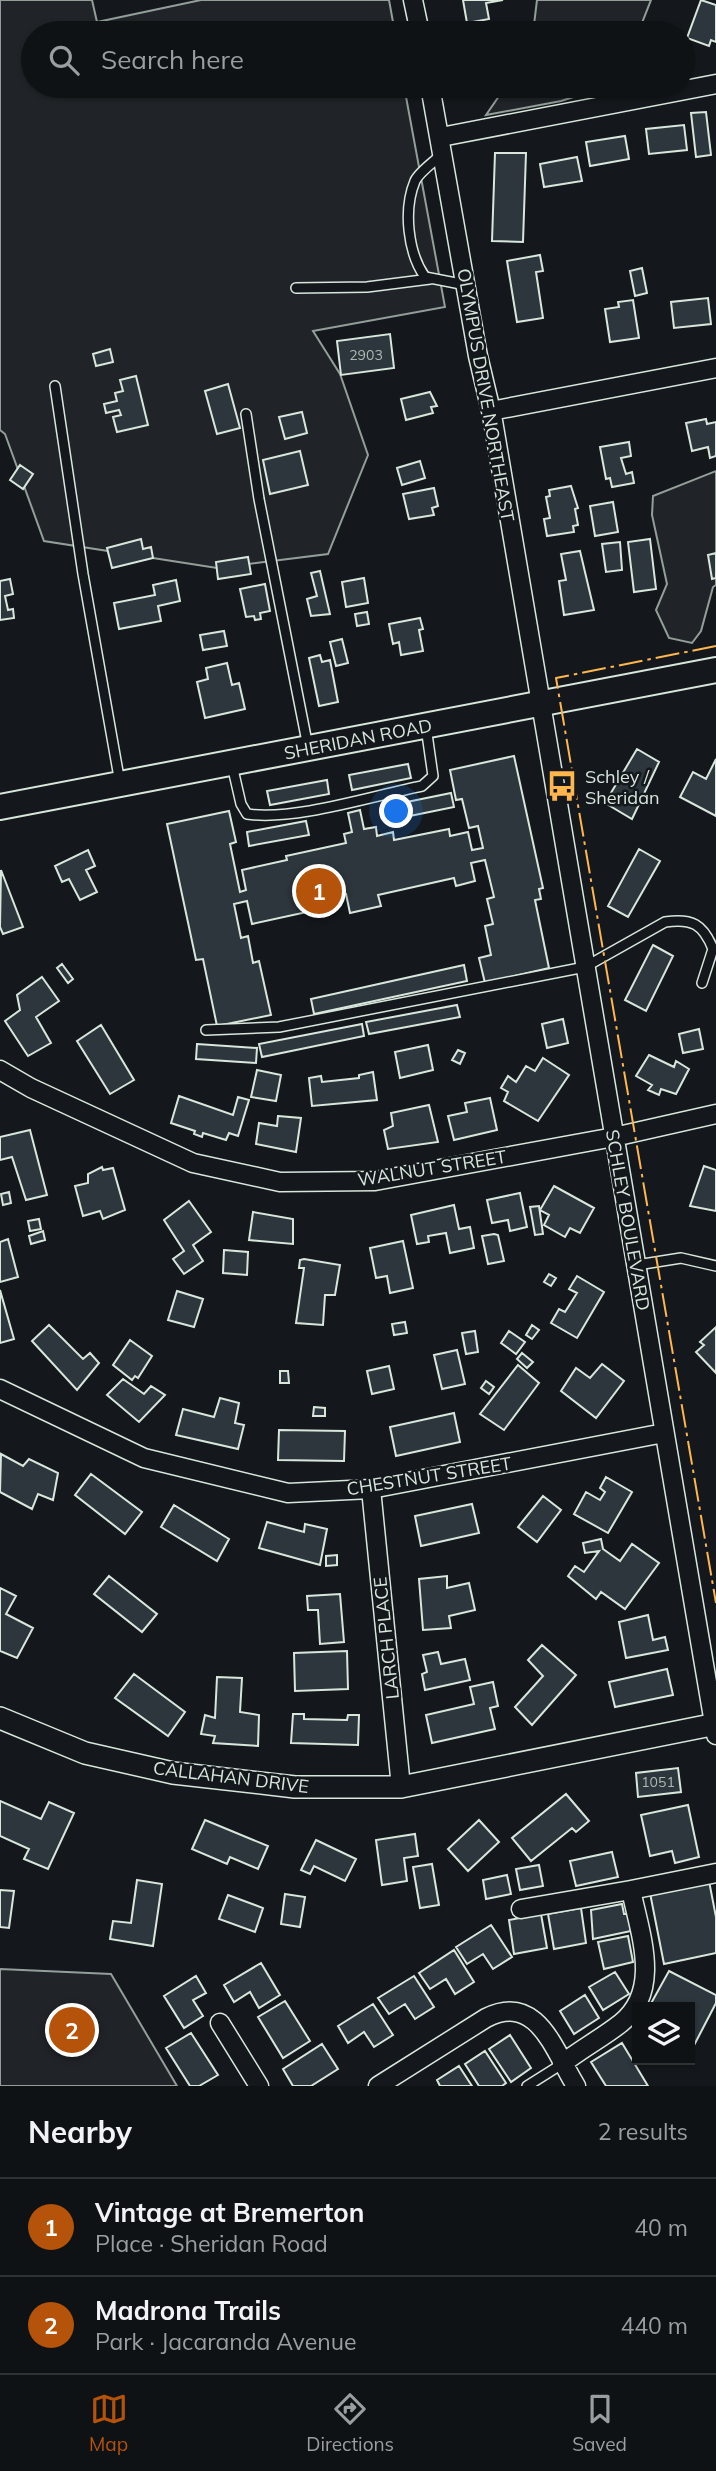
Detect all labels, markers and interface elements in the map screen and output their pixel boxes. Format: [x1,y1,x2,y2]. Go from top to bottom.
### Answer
search box [21,21,695,98]
icon: search [45,41,83,79]
text: Search here [101,43,244,76]
street label: OLYMPUS DRIVE NORTHEAST [452,267,520,524]
house number: 2903 [349,346,383,364]
street label: SHERIDAN ROAD [282,713,434,765]
place label: Schley / Sheridan [585,765,660,809]
bus stop icon: Schley / Sheridan [545,769,579,803]
your location [379,794,413,828]
pin: 1 [296,865,342,917]
street label: SCHLEY BOULEVARD [601,1128,655,1312]
street label: WALNUT STREET [356,1145,508,1191]
street label: CHESTNUT STREET [345,1452,513,1500]
street label: LARCH PLACE [368,1576,404,1700]
street label: CALLAHAN DRIVE [152,1756,310,1798]
house number: 1051 [641,1773,675,1791]
map controls [632,2002,695,2065]
button: layers [632,2002,695,2065]
pin: 2 [49,2004,95,2056]
text: Nearby [28,2113,132,2151]
text: 2 results [598,2117,688,2146]
text: Vintage at Bremerton [95,2196,364,2229]
text: 1 [44,2213,58,2242]
text: 40 m [634,2213,688,2242]
text: Place · Sheridan Road [95,2229,328,2258]
text: Madrona Trails [95,2294,281,2327]
text: 2 [44,2311,58,2340]
text: 440 m [620,2311,688,2340]
text: Park · Jacaranda Avenue [95,2327,356,2356]
tab: Map [89,2390,128,2456]
tab: Directions [306,2390,394,2456]
tab: Saved [572,2390,627,2456]

